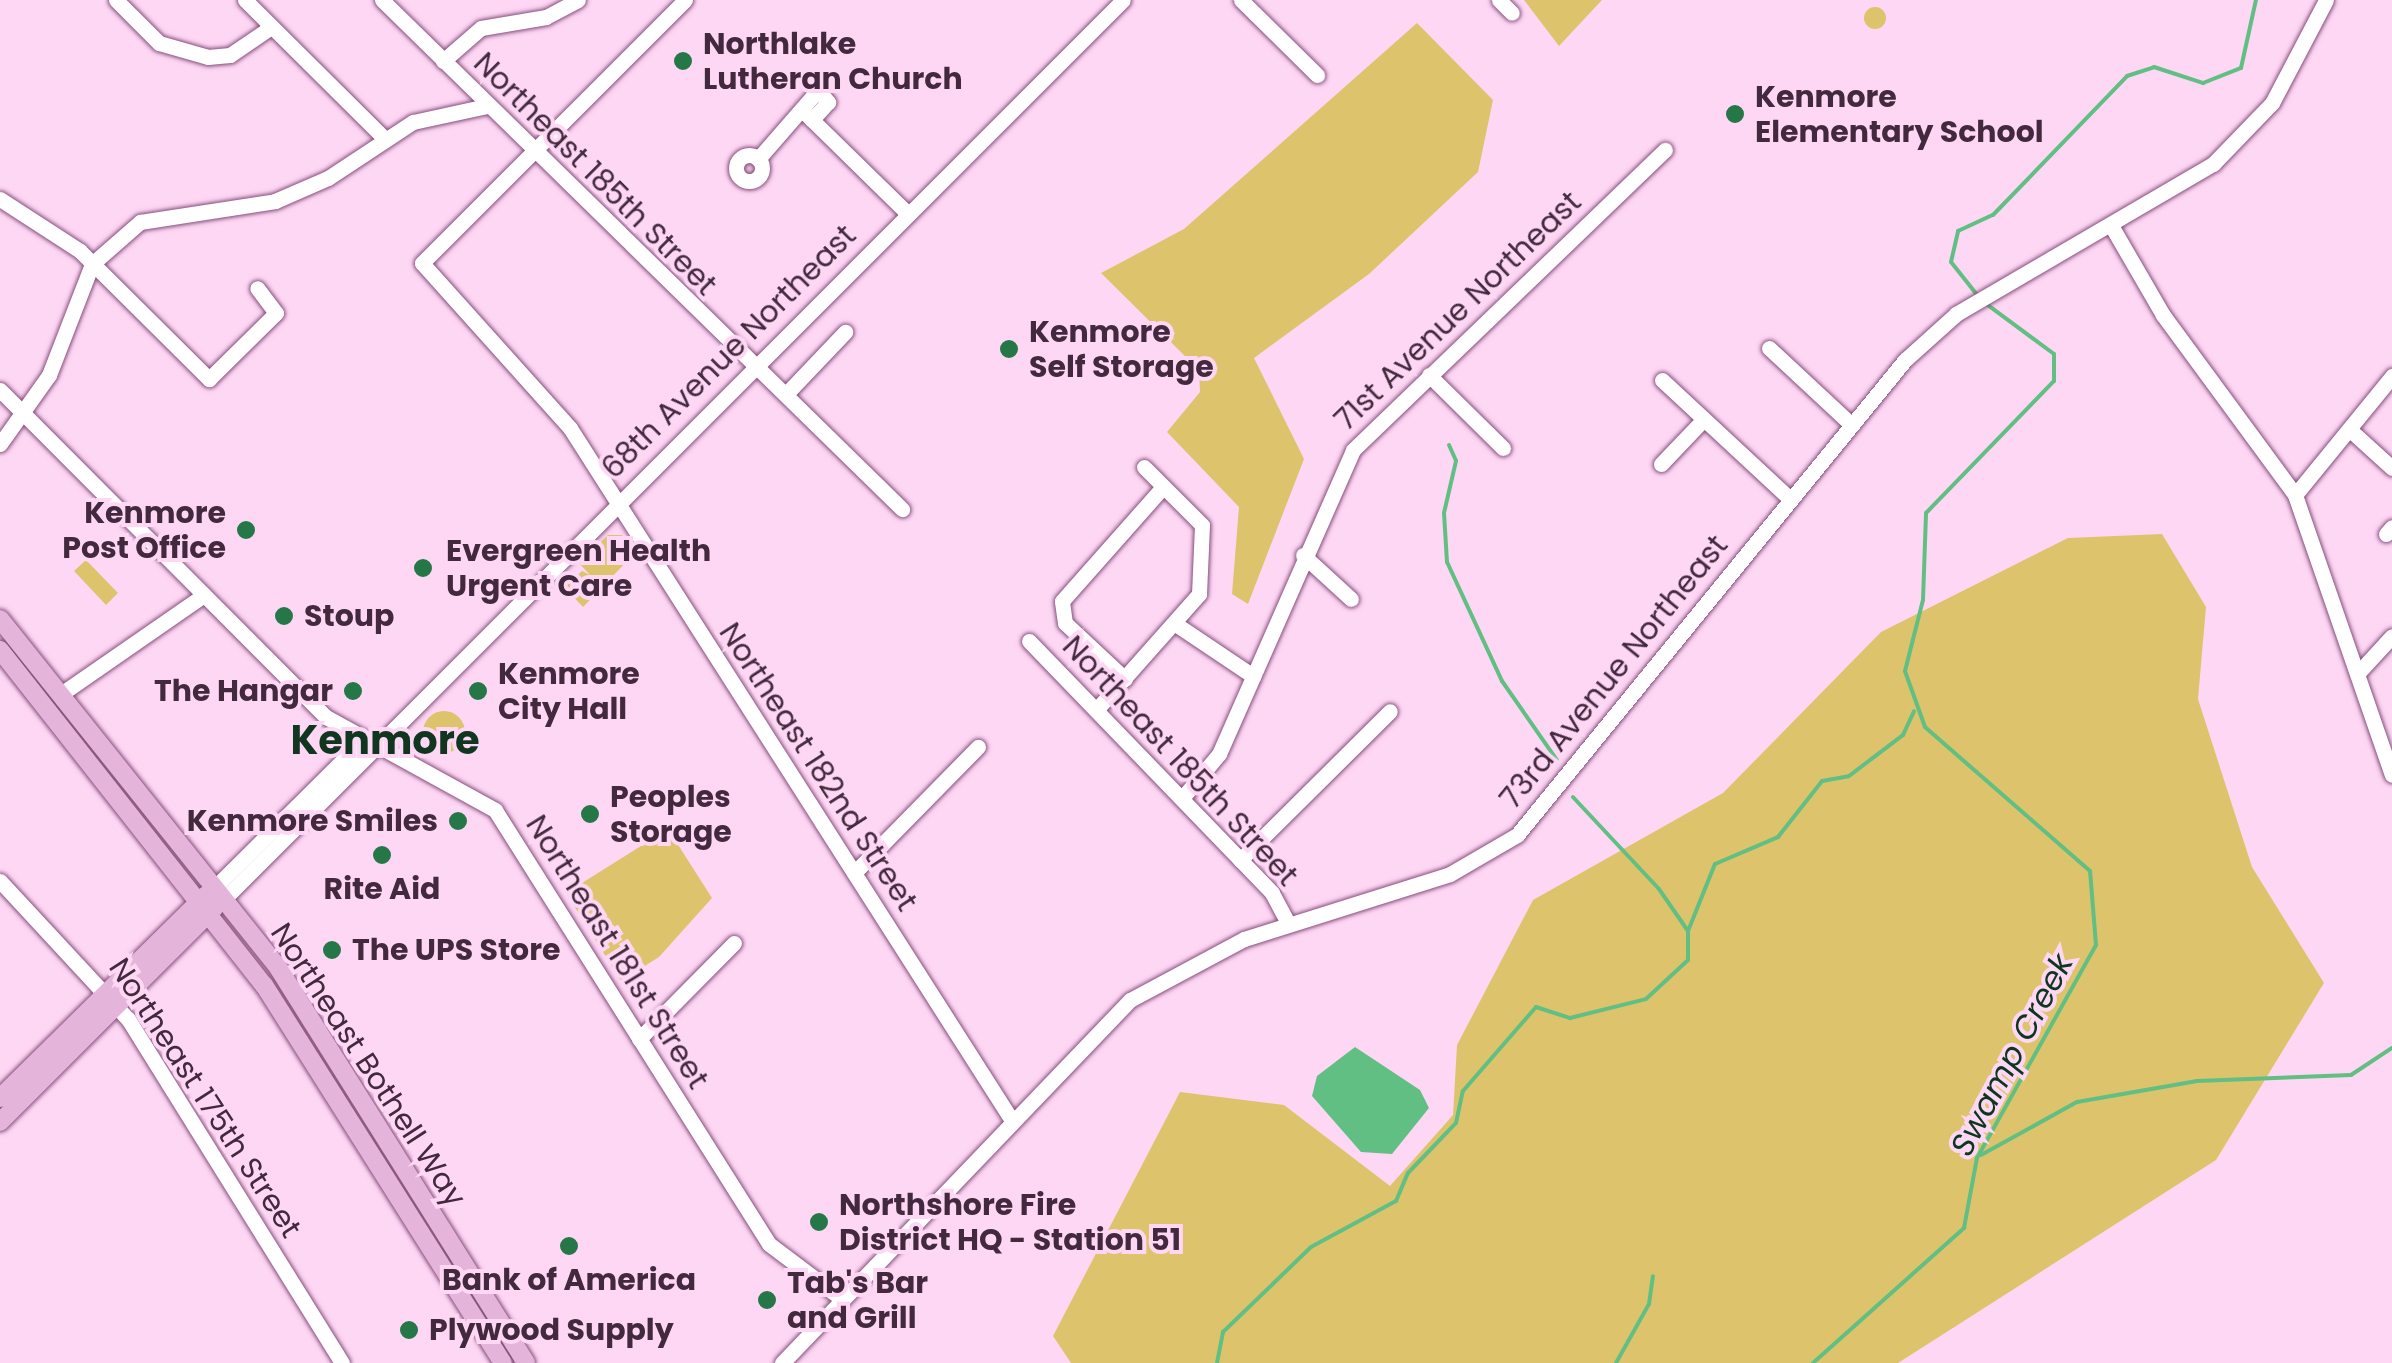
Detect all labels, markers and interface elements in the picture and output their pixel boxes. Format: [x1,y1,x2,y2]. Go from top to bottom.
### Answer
place label: Northlake Lutheran Church [703,26,963,96]
street label: Northeast 185th Street [466,45,724,303]
marker: Northlake Lutheran Church [672,50,694,72]
place label: Kenmore Elementary School [1755,79,2044,150]
marker: Kenmore Elementary School [1724,103,1746,125]
street label: 71st Avenue Northeast [1327,184,1589,438]
street label: 68th Avenue Northeast [595,218,863,486]
place label: Kenmore Self Storage [1029,314,1214,384]
marker: Kenmore Self Storage [998,338,1020,360]
place label: Kenmore Post Office [62,495,226,566]
marker: Kenmore Post Office [235,519,257,541]
street label: 73rd Avenue Northeast [1493,528,1735,816]
place label: Evergreen Health Urgent Care [446,533,711,604]
marker: Evergreen Health Urgent Care [410,555,436,581]
place label: Stoup [304,598,394,634]
marker: Stoup [273,605,295,627]
street label: Northeast 182nd Street [711,616,925,918]
street label: Northeast 185th Street [1055,629,1305,893]
place label: Kenmore City Hall [498,656,640,726]
place label: The Hangar [154,673,333,709]
marker: The Hangar [342,680,364,702]
marker: Kenmore City Hall [467,680,489,702]
district label: Kenmore [290,716,480,764]
place label: Peoples Storage [610,779,732,850]
place label: Kenmore Smiles [187,803,438,839]
marker: Peoples Storage [579,803,601,825]
street label: Northeast 181st Street [518,809,716,1095]
marker: Kenmore Smiles [447,810,469,832]
marker: Rite Aid [371,844,393,866]
place label: Rite Aid [324,871,440,907]
street label: Northeast Bothell Way [263,917,473,1213]
place label: The UPS Store [352,932,561,968]
marker: The UPS Store [321,939,343,961]
water label: Swamp Creek [1943,947,2081,1163]
street label: Northeast 175th Street [101,952,309,1244]
place label: Northshore Fire District HQ - Station 51 [839,1187,1181,1258]
marker: Northshore Fire District HQ - Station 51 [808,1211,830,1233]
marker: Bank of America [558,1235,580,1257]
place label: Bank of America [442,1262,696,1298]
place label: Tab's Bar and Grill [787,1265,928,1336]
marker: Tab's Bar and Grill [756,1289,778,1311]
place label: Plywood Supply [429,1312,674,1348]
marker: Plywood Supply [398,1319,420,1341]

